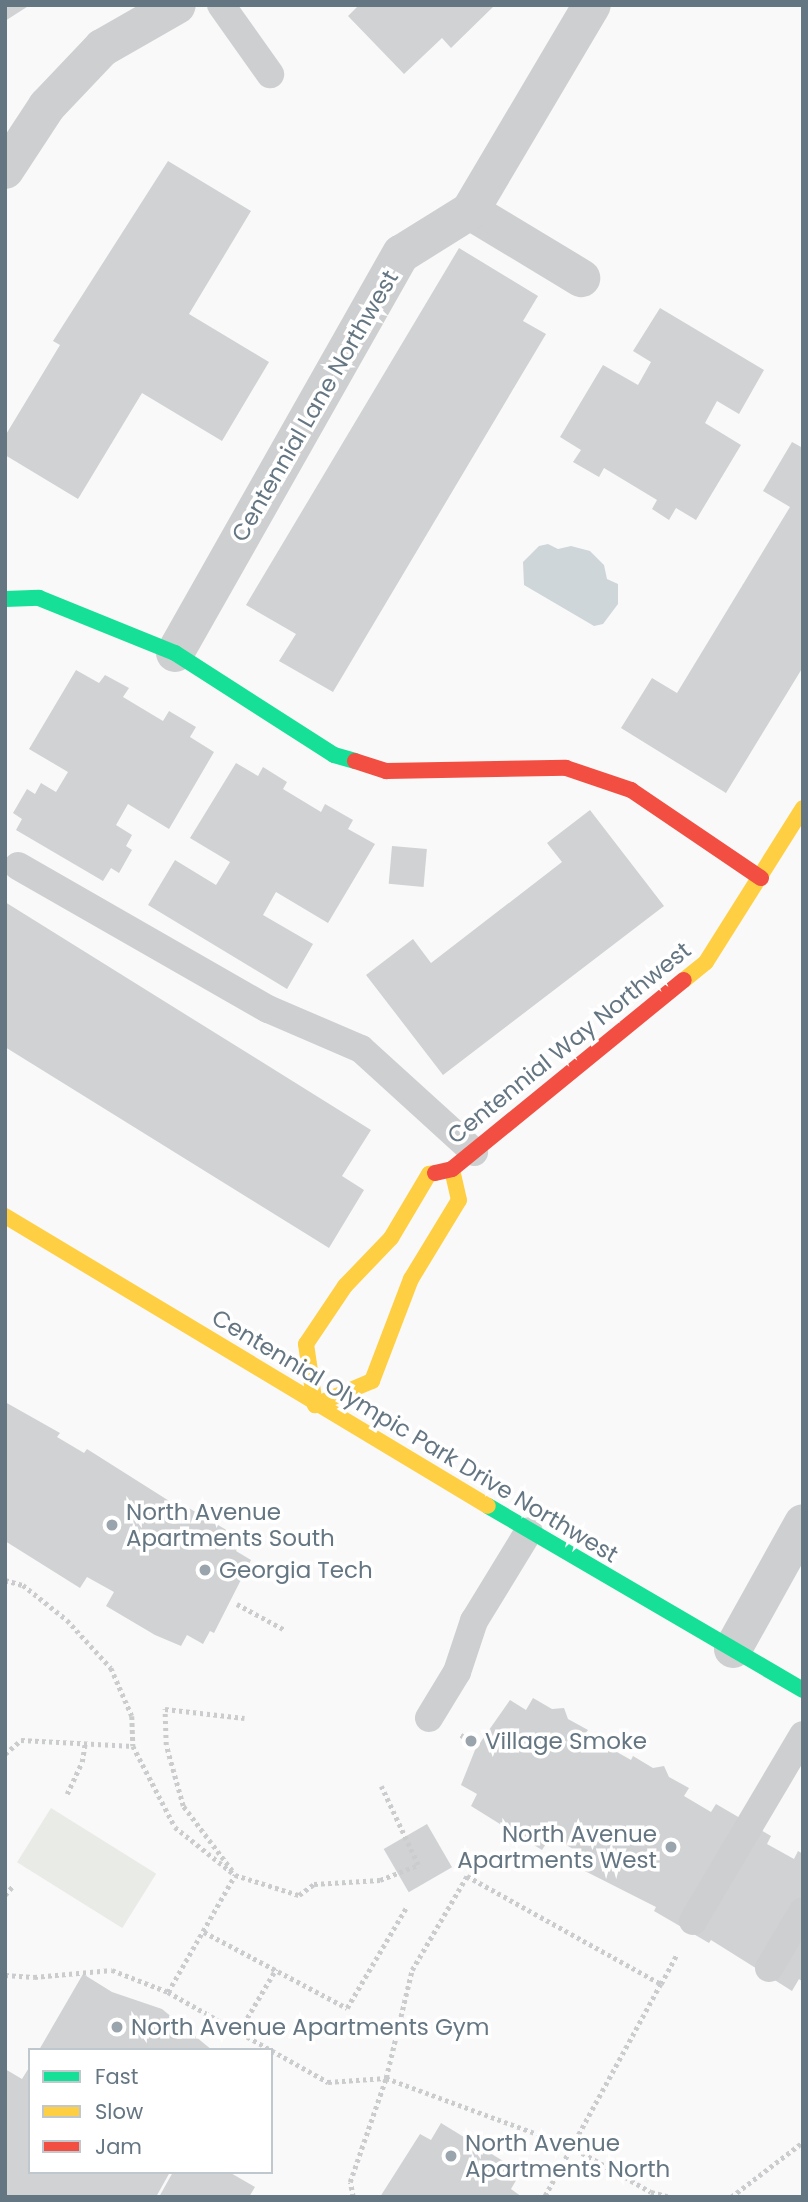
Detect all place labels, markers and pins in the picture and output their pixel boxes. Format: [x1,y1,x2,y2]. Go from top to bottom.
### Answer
place label: North Avenue Apartments South [126,1498,335,1552]
marker: North Avenue Apartments South [104,1517,120,1533]
place label: Georgia Tech [219,1556,373,1584]
marker: Georgia Tech [197,1562,213,1578]
place label: Village Smoke [485,1727,647,1755]
marker: Village Smoke [463,1733,479,1749]
place label: North Avenue Apartments West [457,1820,657,1874]
marker: North Avenue Apartments West [663,1839,679,1855]
place label: North Avenue Apartments Gym [131,2013,489,2041]
marker: North Avenue Apartments Gym [109,2019,125,2035]
place label: North Avenue Apartments North [465,2129,670,2183]
marker: North Avenue Apartments North [443,2148,459,2164]

